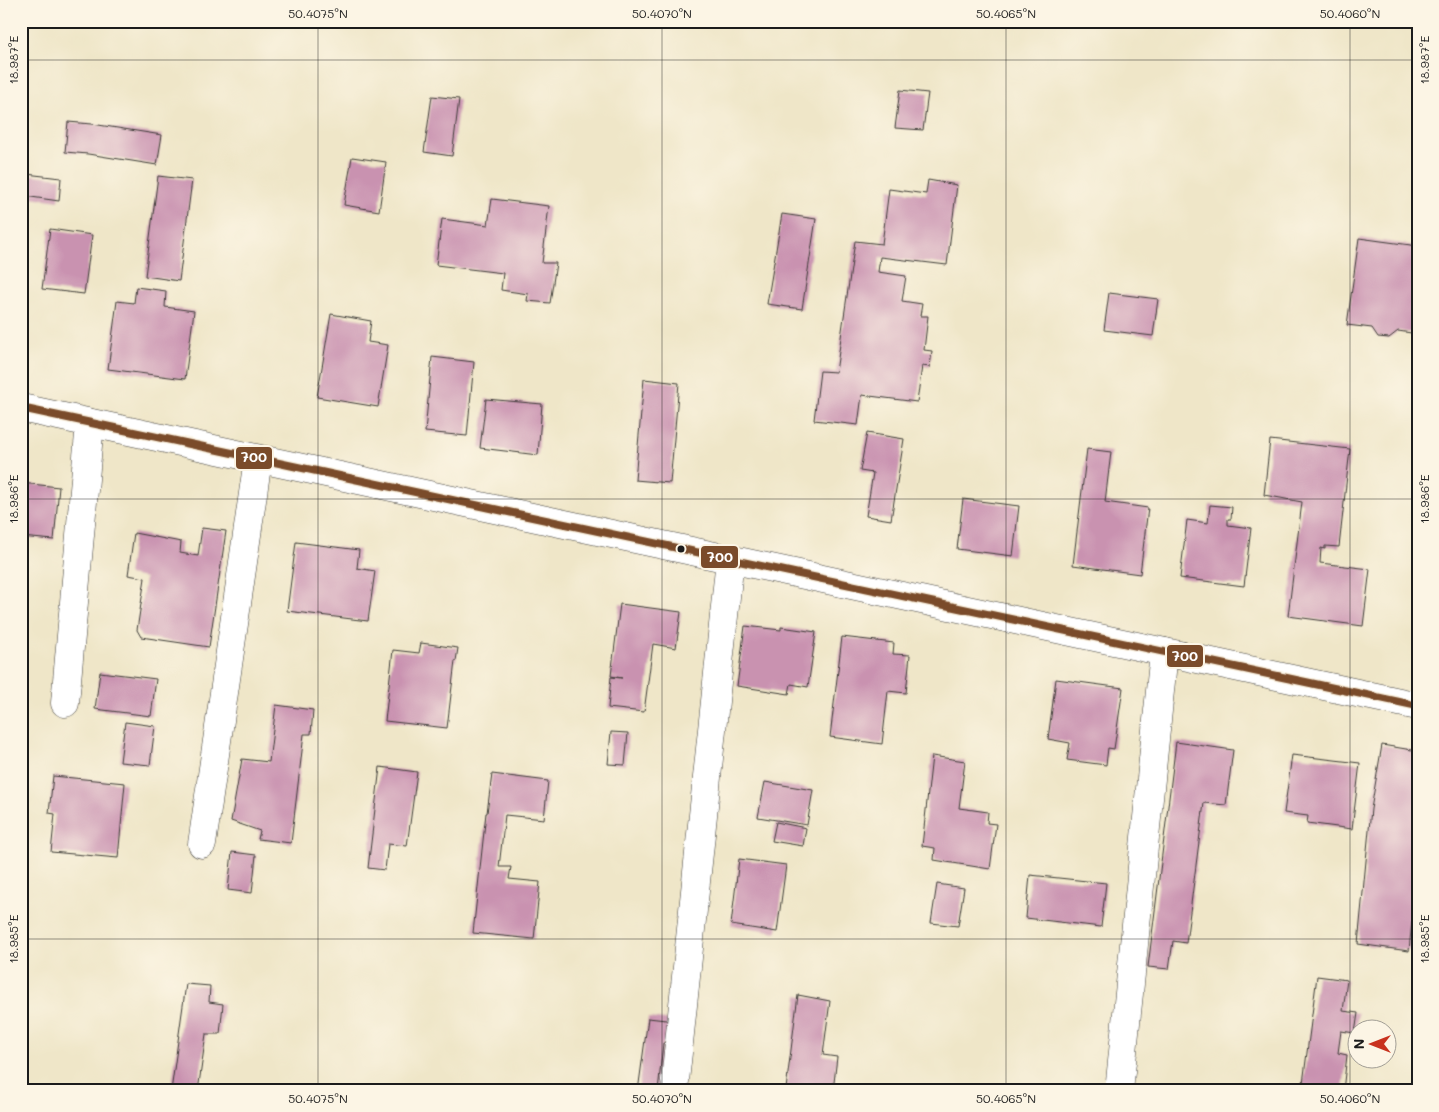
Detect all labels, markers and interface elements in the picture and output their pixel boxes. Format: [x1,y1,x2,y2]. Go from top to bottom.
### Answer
text: 50.4075°N [288,5,348,21]
text: 50.4070°N [632,5,692,21]
text: 50.4065°N [976,5,1036,21]
text: 50.4060°N [1320,5,1380,21]
text: 18.987°E [5,36,21,84]
text: 18.987°E [1416,36,1432,84]
line badge: 700 [235,446,273,470]
text: 700 [241,447,267,466]
text: 18.986°E [5,474,21,524]
text: 18.986°E [1416,474,1432,524]
unlabelled marker [676,544,686,554]
line badge: 700 [700,545,739,569]
text: 700 [707,547,733,566]
line badge: 700 [1166,644,1204,668]
text: 700 [1172,646,1198,665]
text: 18.985°E [5,914,21,964]
text: 18.985°E [1416,914,1432,964]
north arrow [1346,1020,1396,1070]
text: N [1349,1039,1368,1049]
text: 50.4075°N [288,1090,348,1106]
text: 50.4070°N [632,1090,692,1106]
text: 50.4065°N [976,1090,1036,1106]
text: 50.4060°N [1320,1090,1380,1106]

